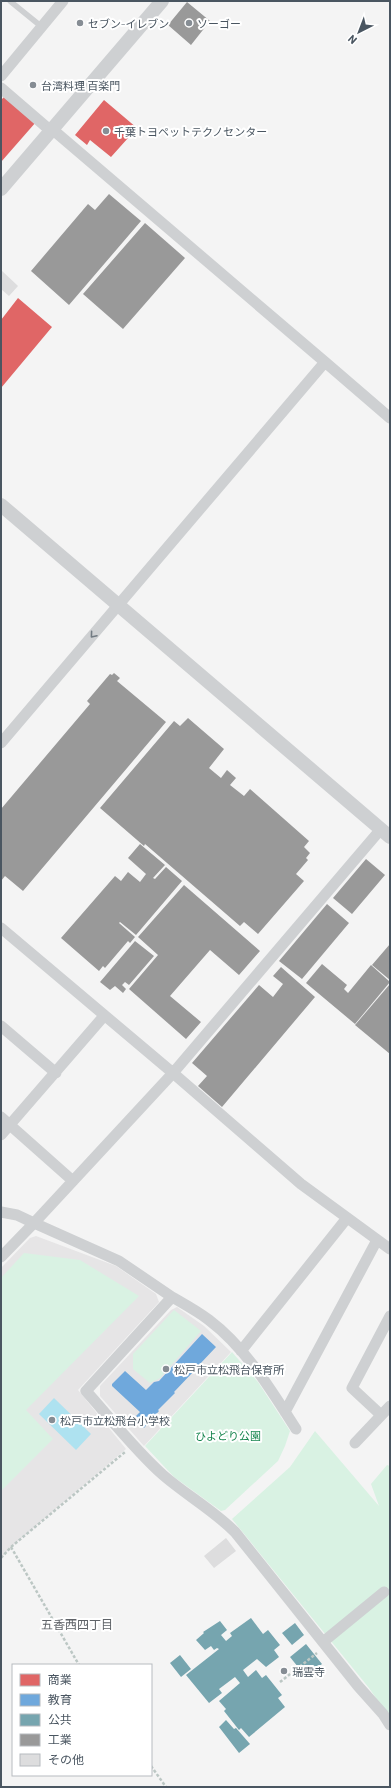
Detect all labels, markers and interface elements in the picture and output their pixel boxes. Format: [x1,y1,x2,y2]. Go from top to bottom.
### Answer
north arrow [339,12,379,52]
place label: セブン-イレブン [88,17,169,30]
place label: ソーゴー [197,17,241,30]
marker: セブン-イレブン [75,18,85,28]
marker: ソーゴー [184,18,194,28]
text: N [345,33,359,47]
place label: 台湾料理 百楽門 [41,79,120,92]
marker: 台湾料理 百楽門 [28,80,38,90]
place label: 千葉トヨペットテクノセンター [114,125,267,138]
marker: 千葉トヨペットテクノセンター [101,126,111,136]
one-way arrow [90,630,97,638]
place label: 松戸市立松飛台保育所 [174,1363,285,1376]
marker: 松戸市立松飛台保育所 [161,1364,171,1374]
place label: 松戸市立松飛台小学校 [60,1414,170,1427]
marker: 松戸市立松飛台小学校 [47,1415,57,1425]
park label: ひよどり公園 [195,1429,261,1442]
district label: 五香西四丁目 [41,1617,113,1631]
legend [12,1664,152,1776]
place label: 瑞雲寺 [292,1665,325,1678]
marker: 瑞雲寺 [279,1666,289,1676]
text: 商業 [48,1672,72,1686]
text: 教育 [48,1692,72,1706]
text: 公共 [48,1712,72,1726]
text: 工業 [48,1732,72,1746]
text: その他 [48,1752,84,1766]

